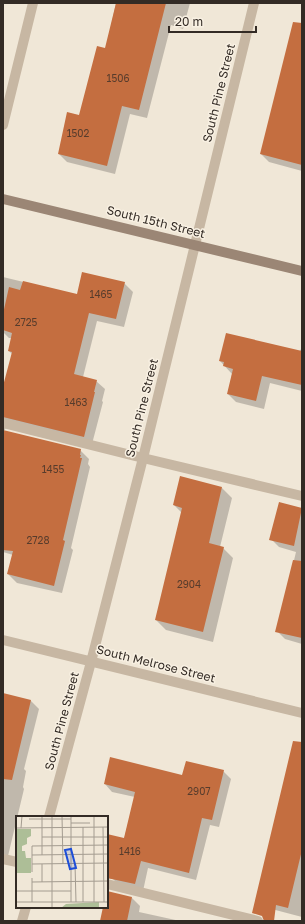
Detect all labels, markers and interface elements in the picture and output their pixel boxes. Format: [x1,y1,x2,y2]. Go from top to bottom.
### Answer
scale bar [169,8,256,34]
text: 20 m [175,14,203,29]
street label: South Pine Street [199,42,238,144]
house number: 1506 [107,72,129,84]
house number: 1502 [67,127,90,139]
street label: South 15th Street [105,202,207,241]
house number: 1465 [90,288,113,300]
house number: 2725 [15,316,38,328]
street label: South Pine Street [122,357,161,459]
house number: 1463 [65,396,88,408]
house number: 1455 [42,463,64,475]
house number: 2728 [27,534,50,546]
house number: 2904 [177,578,201,590]
street label: South Melrose Street [95,641,217,686]
street label: South Pine Street [41,670,82,772]
house number: 2907 [187,785,211,797]
inset map [16,816,108,908]
house number: 1416 [119,845,141,857]

